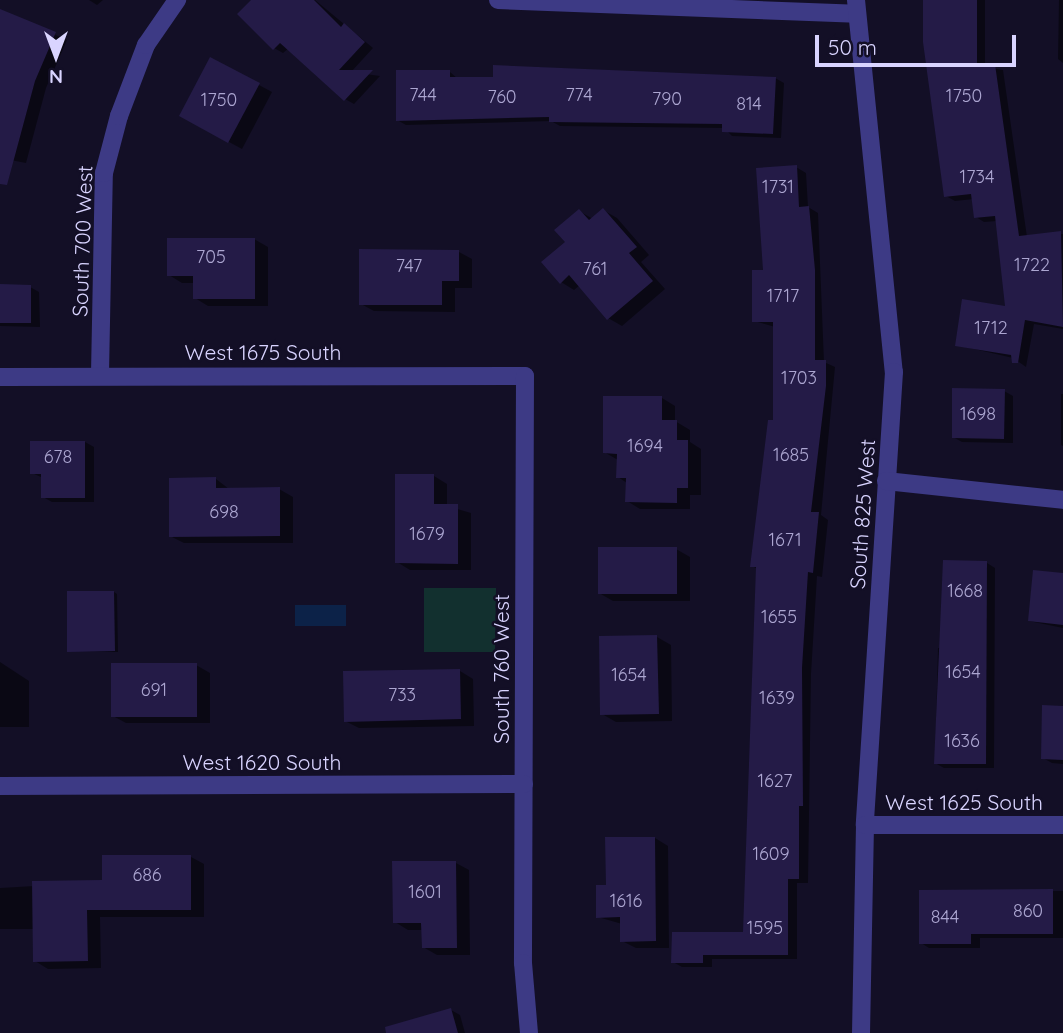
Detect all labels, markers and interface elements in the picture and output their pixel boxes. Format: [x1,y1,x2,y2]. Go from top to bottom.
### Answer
north arrow [21,21,91,91]
scale bar [818,21,1019,65]
text: 50 m [828,34,877,60]
text: N [49,65,63,89]
house number: 744 [409,84,437,106]
house number: 774 [565,84,593,106]
house number: 1750 [946,85,982,107]
house number: 760 [487,86,517,108]
house number: 790 [652,88,682,110]
house number: 1750 [201,89,237,111]
house number: 814 [736,93,762,115]
street label: South 700 West [67,165,97,317]
house number: 1734 [960,166,994,188]
house number: 1731 [762,176,794,198]
house number: 705 [196,246,226,268]
house number: 1722 [1014,254,1050,276]
house number: 747 [396,255,422,277]
house number: 761 [583,258,607,280]
house number: 1717 [767,285,799,307]
house number: 1712 [974,317,1008,339]
street label: West 1675 South [184,339,342,365]
house number: 1703 [781,367,817,389]
house number: 1698 [960,403,996,425]
house number: 1694 [627,435,663,457]
street label: South 825 West [844,438,880,590]
house number: 1685 [773,444,809,466]
house number: 678 [44,446,72,468]
house number: 698 [209,501,239,523]
house number: 1679 [409,523,445,545]
house number: 1671 [768,529,802,551]
house number: 1668 [947,580,983,602]
street label: South 760 West [488,594,514,744]
house number: 1655 [761,606,797,628]
house number: 1654 [945,661,981,683]
house number: 1654 [611,664,647,686]
house number: 691 [141,679,167,701]
house number: 733 [388,684,416,706]
house number: 1639 [759,687,795,709]
house number: 1636 [944,730,980,752]
street label: West 1620 South [183,749,341,775]
house number: 1627 [757,770,793,792]
street label: West 1625 South [885,789,1043,815]
house number: 1609 [752,843,790,865]
house number: 686 [132,864,162,886]
house number: 1601 [408,881,442,903]
house number: 1616 [610,890,642,912]
house number: 860 [1013,900,1043,922]
house number: 844 [931,906,959,928]
house number: 1595 [747,917,783,939]

